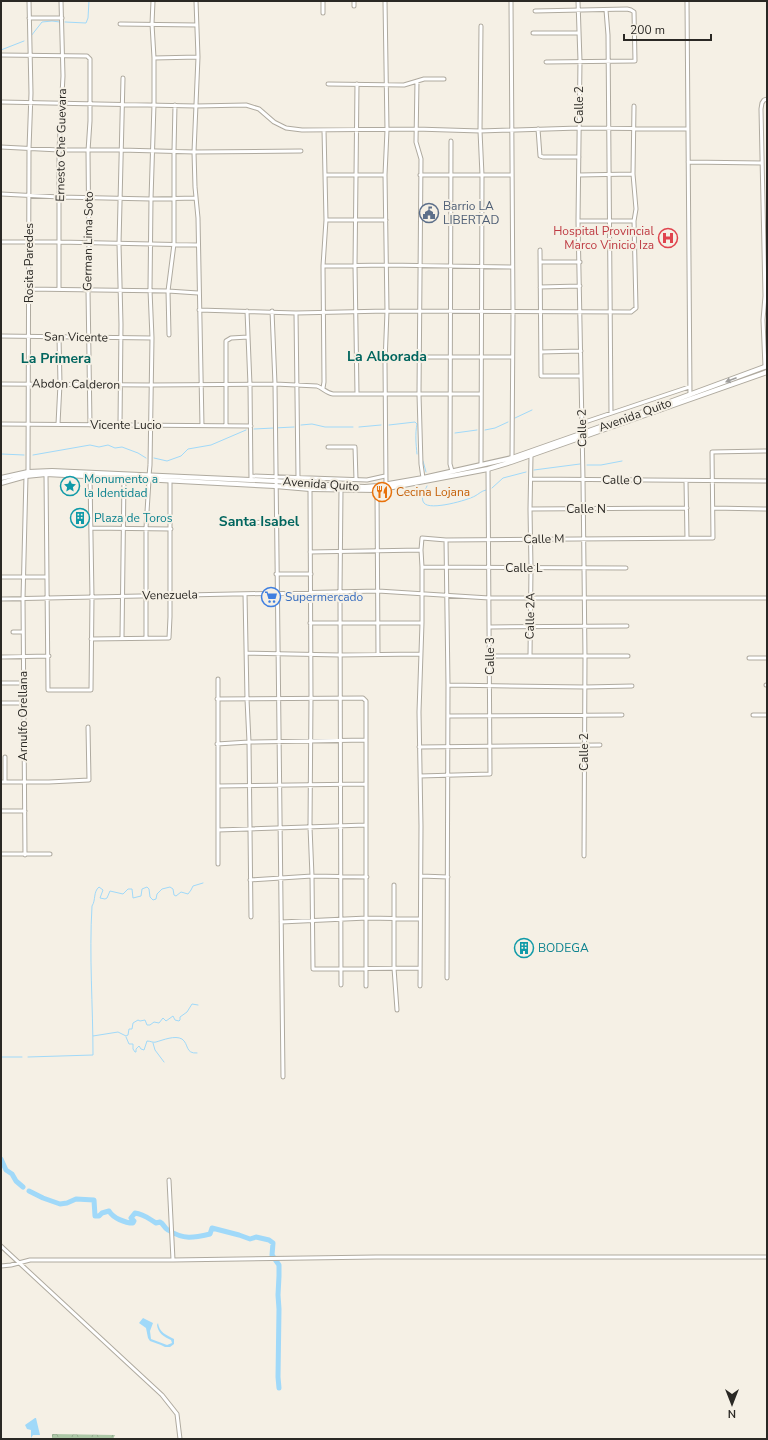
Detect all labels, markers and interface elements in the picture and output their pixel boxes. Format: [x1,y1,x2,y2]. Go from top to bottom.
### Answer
scale bar [624,16,711,42]
text: 200 m [630,22,665,38]
street label: Calle 2 [571,86,587,124]
street label: Ernesto Che Guevara [52,88,70,202]
street label: German Lima Soto [79,191,97,291]
place label: Barrio LA LIBERTAD [443,198,500,228]
public building icon: Barrio LA LIBERTAD [418,202,440,224]
street label: Rosita Paredes [21,223,37,303]
place label: Hospital Provincial Marco Vinicio Iza [553,223,654,253]
hospital icon: Hospital Provincial Marco Vinicio Iza [657,227,679,249]
street label: San Vicente [44,328,108,346]
district label: La Alborada [347,347,427,366]
district label: La Primera [21,349,91,368]
street label: Abdon Calderon [32,375,120,393]
one-way arrow [724,377,736,383]
street label: Avenida Quito [596,394,674,436]
street label: Calle 2 [574,409,590,447]
street label: Vicente Lucio [89,417,162,433]
place label: Monumento a la Identidad [84,471,158,501]
street label: Calle O [602,472,642,488]
street label: Avenida Quito [282,473,360,495]
place icon: Monumento a la Identidad [59,475,81,497]
restaurant icon: Cecina Lojana [371,481,393,503]
place label: Cecina Lojana [396,484,470,500]
street label: Calle N [566,501,606,517]
building icon: Plaza de Toros [69,507,91,529]
place label: Plaza de Toros [94,510,173,526]
district label: Santa Isabel [219,512,300,531]
street label: Calle M [523,531,565,547]
street label: Calle L [505,560,543,576]
supermarket icon: Supermercado [260,586,282,608]
street label: Venezuela [141,587,198,604]
place label: Supermercado [285,589,364,605]
street label: Calle 2A [522,592,538,639]
street label: Calle 3 [482,637,498,675]
street label: Arnulfo Orellana [15,671,31,761]
street label: Calle 2 [576,733,592,771]
building icon: BODEGA [513,937,535,959]
place label: BODEGA [538,940,589,956]
north arrow [712,1384,752,1424]
text: N [728,1406,736,1421]

